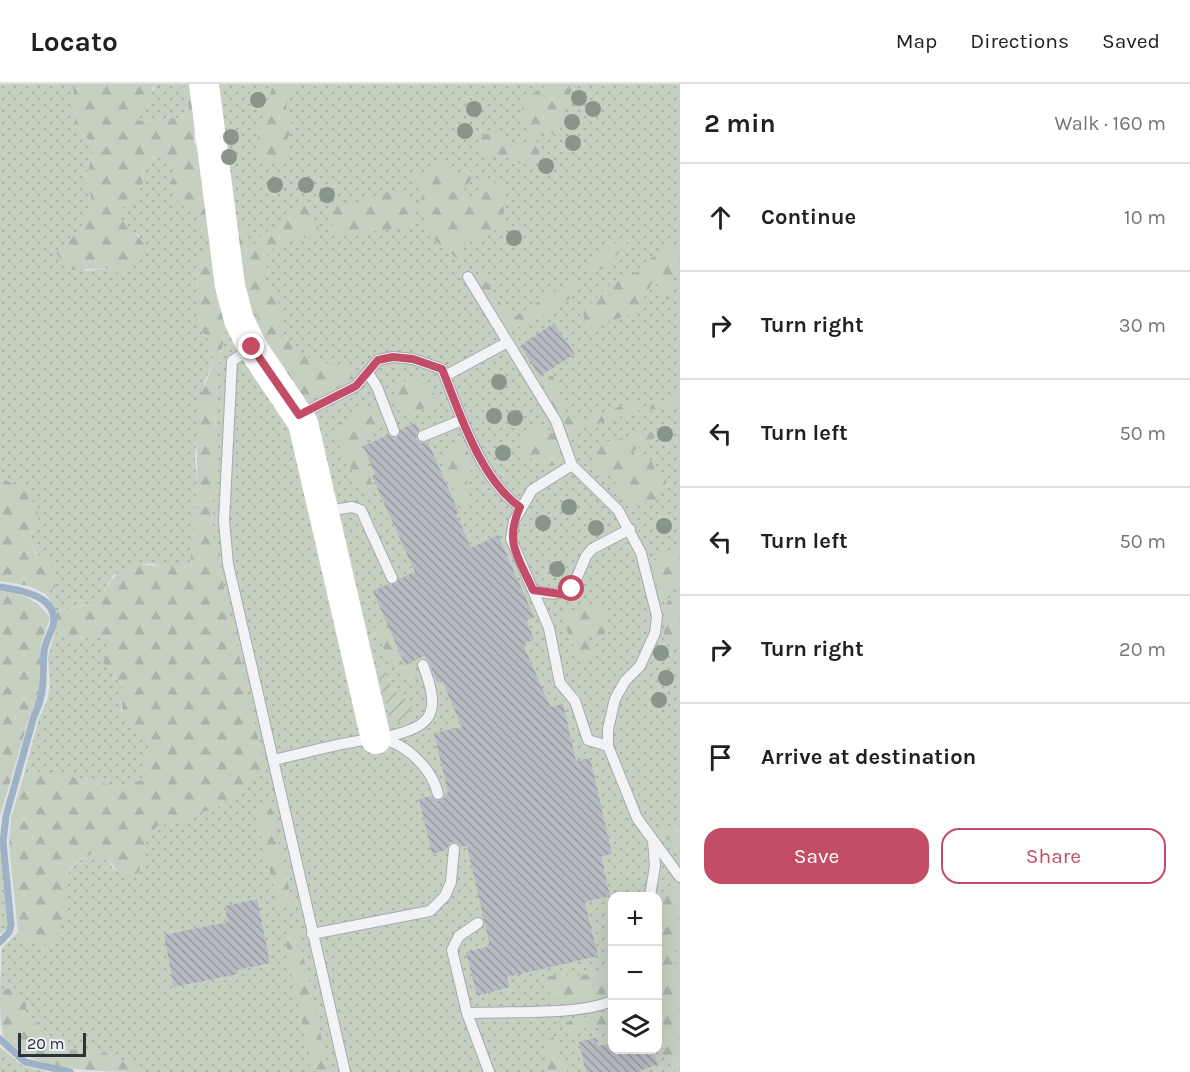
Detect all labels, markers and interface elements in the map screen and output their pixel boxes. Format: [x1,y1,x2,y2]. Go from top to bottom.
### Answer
text: Locato [30,25,118,58]
text: Map [896,29,937,53]
text: Directions [970,29,1069,53]
text: Saved [1102,29,1160,53]
text: 2 min [704,108,776,139]
text: Walk · 160 m [1054,112,1166,135]
icon: ahead [704,201,737,234]
text: Continue [761,204,856,230]
text: 10 m [1124,206,1166,229]
icon: right [704,309,737,342]
text: Turn right [761,312,864,338]
text: 30 m [1119,314,1166,337]
route end [238,333,264,359]
icon: left [704,417,737,450]
text: Turn left [761,420,848,446]
text: 50 m [1119,422,1166,445]
icon: left [704,525,737,558]
text: Turn left [761,528,848,554]
text: 50 m [1119,530,1166,553]
route start [558,575,584,601]
icon: right [704,633,737,666]
text: Turn right [761,636,864,662]
text: 20 m [1119,638,1166,661]
icon: arrive [704,741,737,774]
text: Arrive at destination [761,744,976,770]
button: Save [704,828,929,884]
button: Share [941,828,1166,884]
map controls [608,892,662,1054]
button: + [608,892,662,946]
button: − [608,946,662,1000]
button: layers [608,1000,662,1054]
scale bar [18,1030,86,1058]
text: 20 m [27,1034,65,1053]

